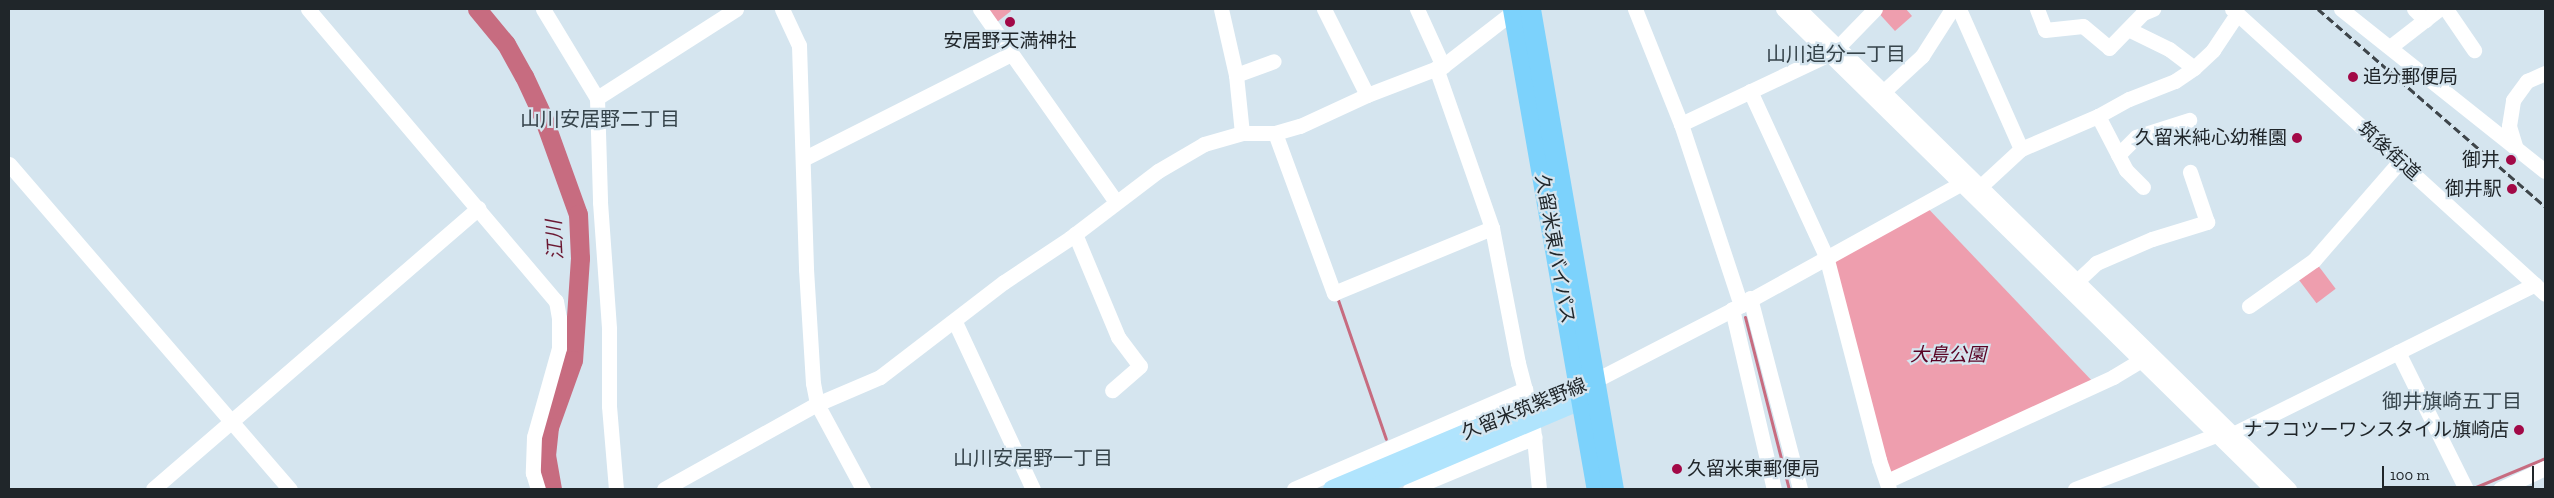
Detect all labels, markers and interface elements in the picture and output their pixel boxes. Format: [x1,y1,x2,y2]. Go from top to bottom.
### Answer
marker: 安居野天満神社 [1004,16,1016,28]
place label: 安居野天満神社 [944,30,1076,52]
district label: 山川追分一丁目 [1766,42,1906,66]
place label: 追分郵便局 [2363,66,2458,88]
marker: 追分郵便局 [2347,71,2359,83]
district label: 山川安居野二丁目 [520,107,680,131]
street label: 筑後街道 [2353,117,2425,185]
place label: 久留米純心幼稚園 [2135,127,2287,149]
marker: 久留米純心幼稚園 [2291,132,2303,144]
place label: 御井 [2462,149,2500,171]
marker: 御井 [2504,153,2518,167]
street label: 久留米東バイパス [1531,172,1579,326]
place label: 御井駅 [2445,178,2502,200]
marker: 御井駅 [2506,183,2518,195]
water label: 江川 [542,219,568,261]
park label: 大島公園 [1910,344,1986,366]
street label: 久留米筑紫野線 [1458,374,1590,444]
district label: 御井旗崎五丁目 [2382,389,2522,413]
place label: ナフコツーワンスタイル旗崎店 [2243,419,2509,441]
marker: ナフコツーワンスタイル旗崎店 [2513,424,2525,436]
district label: 山川安居野一丁目 [953,446,1113,470]
scale bar [2384,456,2536,488]
place label: 久留米東郵便局 [1687,458,1820,480]
marker: 久留米東郵便局 [1671,463,1683,475]
text: 100 m [2390,466,2429,484]

